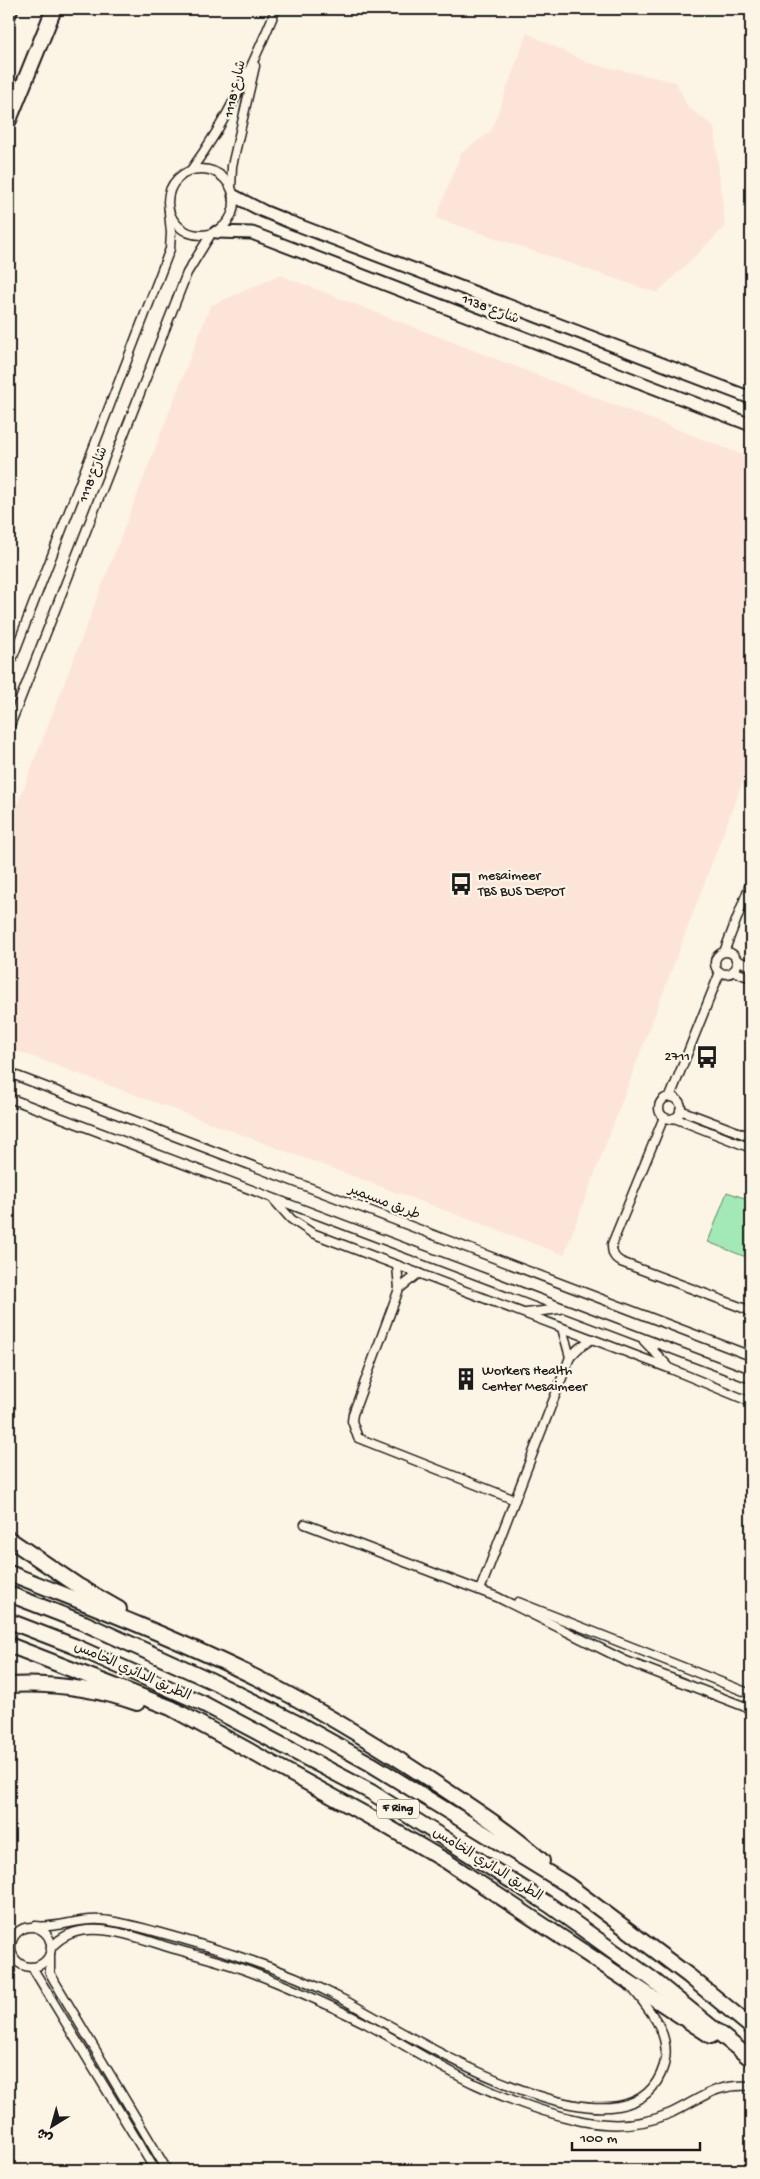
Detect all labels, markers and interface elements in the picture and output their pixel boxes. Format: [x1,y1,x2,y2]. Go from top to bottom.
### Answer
street label: شارع 1118 [221,59,251,120]
street label: شارع 1138 [458,291,521,329]
street label: شارع 1118 [75,445,112,506]
place label: mesaimeer TBS BUS DEPOT [477,868,565,901]
bus stop icon: mesaimeer TBS BUS DEPOT [448,871,474,897]
bus stop icon: 2711 [694,1044,720,1070]
place label: 2711 [665,1049,690,1066]
street label: طريق مسيمير [345,1181,422,1224]
place label: Workers Health Center Mesaimeer [482,1363,588,1396]
building icon: Workers Health Center Mesaimeer [453,1366,479,1392]
street label: الطريق الدائري الخامس [71,1639,193,1705]
road number: F Ring [377,1800,419,1818]
street label: الطريق الدائري الخامس [429,1824,545,1906]
north arrow [28,2102,78,2152]
scale bar [572,2119,700,2151]
text: ش [34,2123,57,2146]
text: 100 m [579,2130,618,2148]

